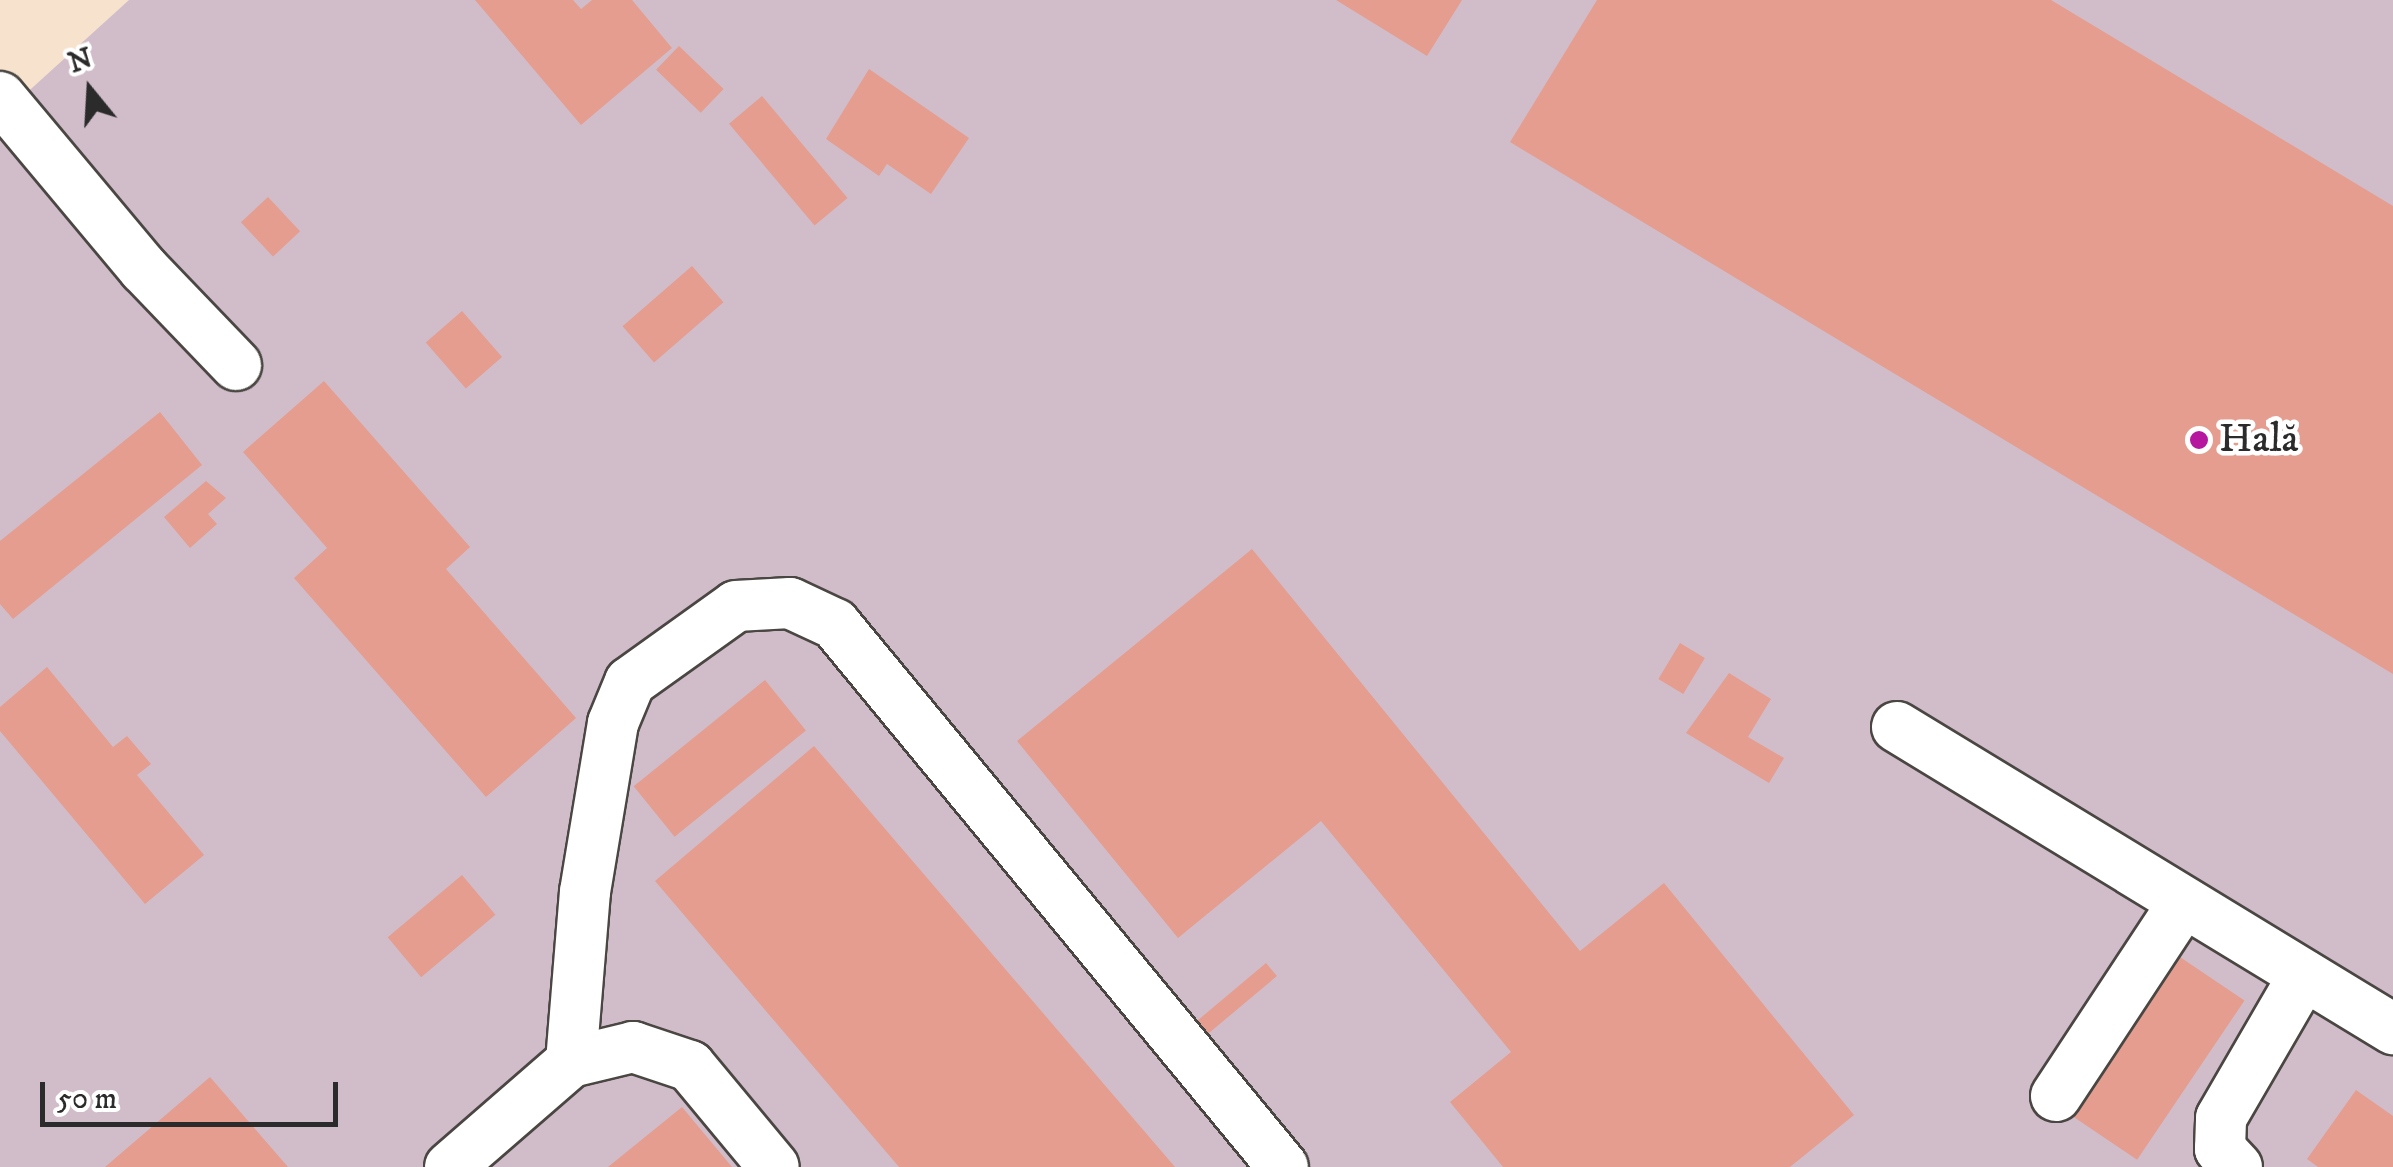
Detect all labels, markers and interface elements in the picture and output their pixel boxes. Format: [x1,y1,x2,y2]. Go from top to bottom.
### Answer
north arrow [40,40,140,140]
text: N [64,41,97,81]
place label: Hală [2219,416,2299,464]
marker: Hală [2188,429,2210,451]
scale bar [45,1062,342,1124]
text: 50 m [57,1081,117,1118]

